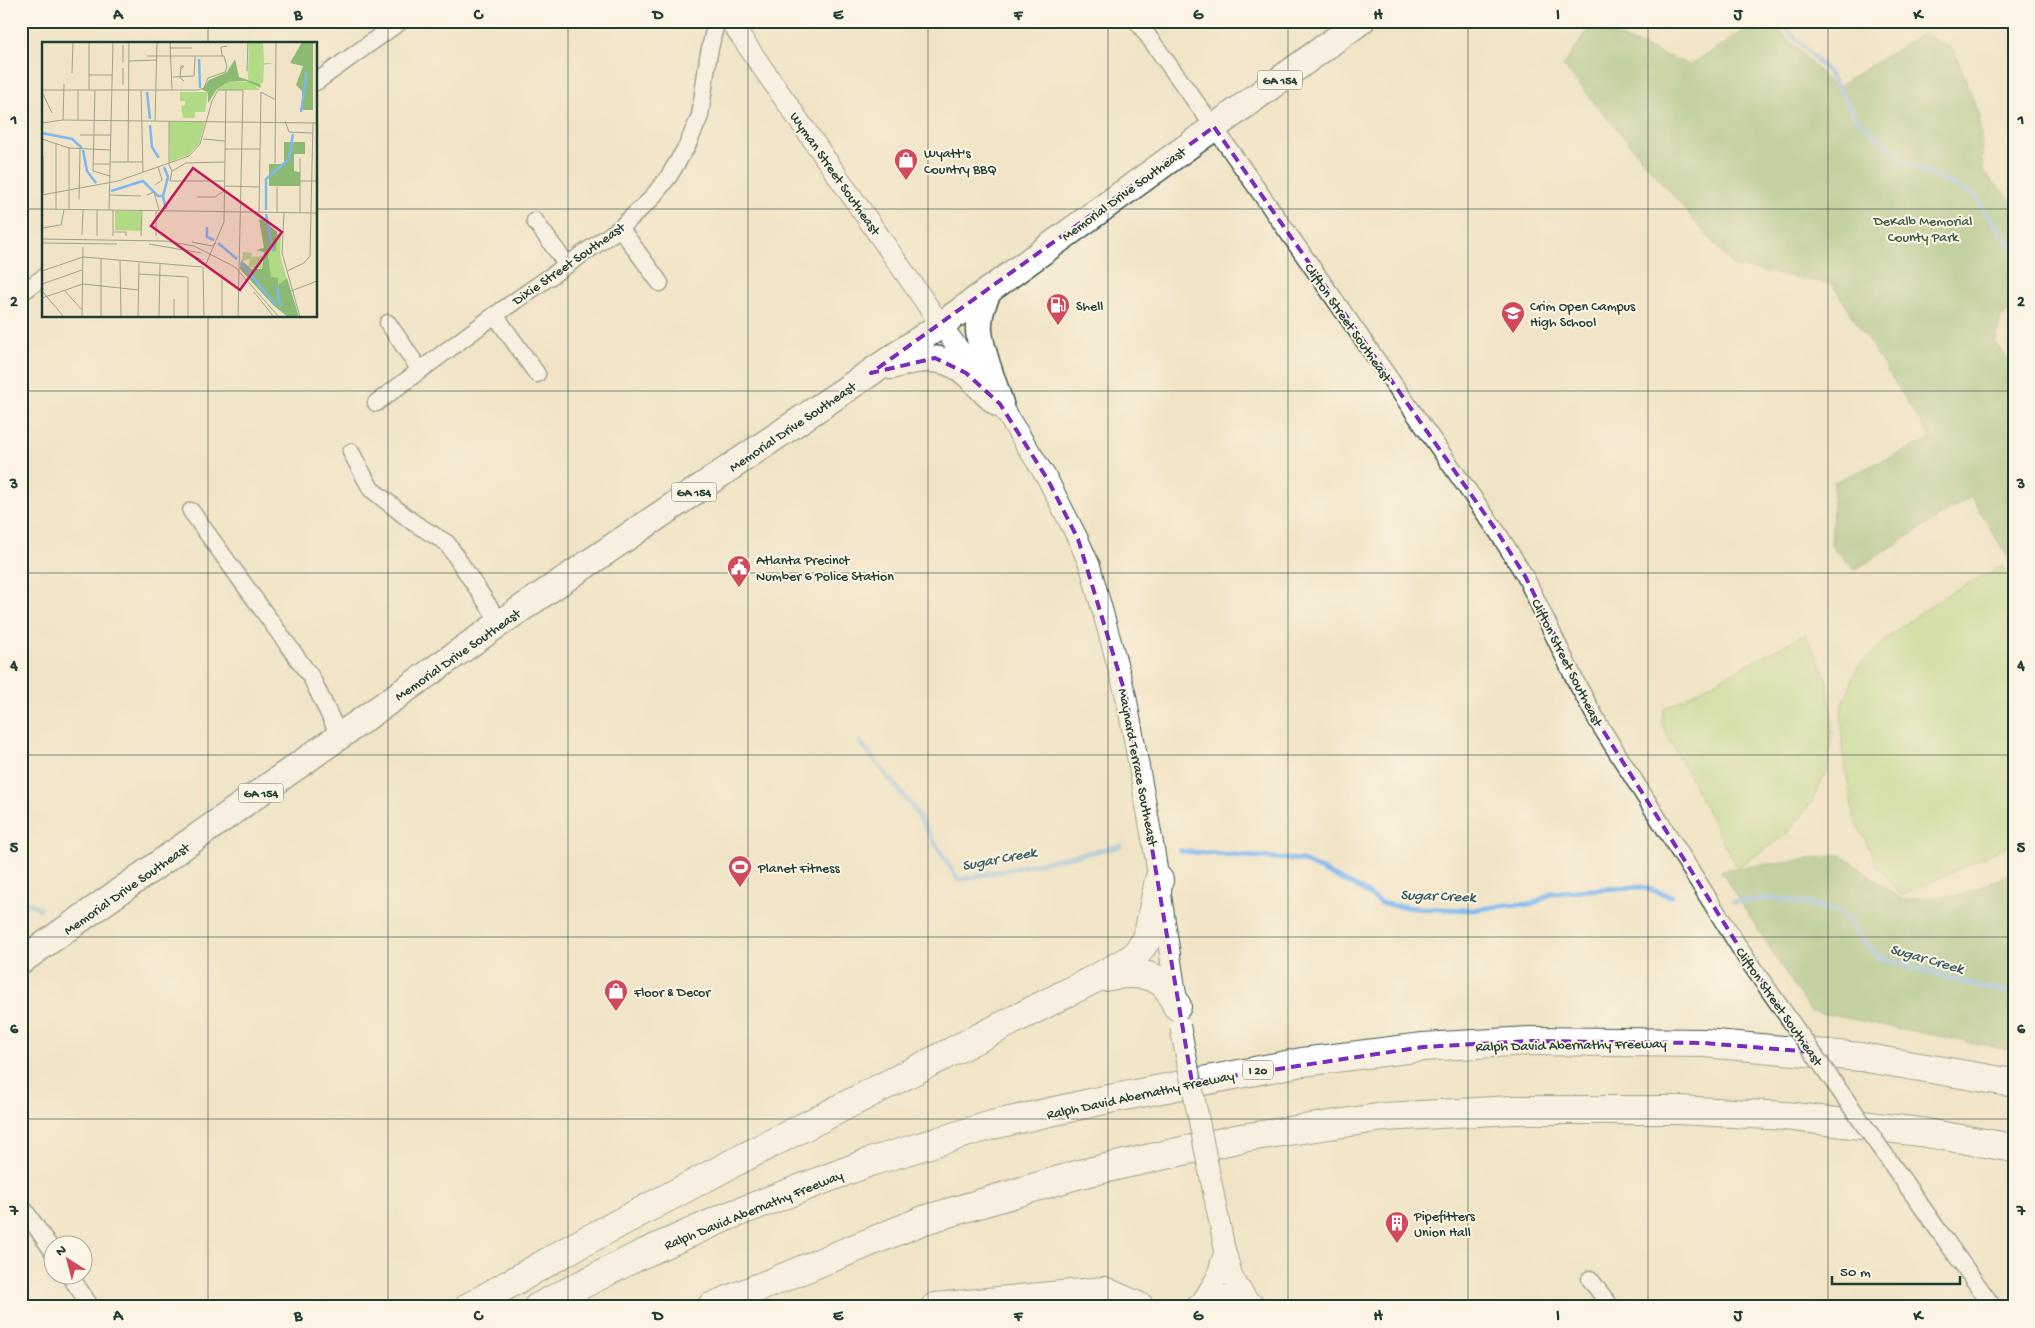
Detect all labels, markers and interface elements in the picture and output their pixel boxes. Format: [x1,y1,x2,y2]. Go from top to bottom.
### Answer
text: A [112,7,124,26]
text: B [293,7,303,26]
text: C [473,7,484,26]
text: D [651,7,664,26]
text: E [833,7,844,26]
text: F [1013,7,1024,26]
text: G [1193,7,1204,26]
text: H [1373,7,1383,26]
text: I [1556,7,1560,26]
text: J [1733,7,1744,26]
text: K [1913,7,1925,26]
inset map [42,42,318,318]
road number: GA 154 [1258,70,1302,90]
street label: Wyman Street Southeast [785,110,884,240]
text: 1 [10,112,17,131]
text: 1 [2017,112,2024,131]
street label: Memorial Drive Southeast [1059,143,1191,246]
place label: Wyatt's Country BBQ [924,146,997,179]
shop icon: Wyatt's Country BBQ [893,147,919,181]
park label: DeKalb Memorial County Park [1873,214,1972,247]
street label: Dixie Street Southeast [509,219,630,311]
street label: Clifton Street Southeast [1300,261,1395,387]
fuel station icon: Shell [1045,292,1071,326]
text: 2 [10,294,18,313]
text: 2 [2017,294,2025,313]
place label: Shell [1076,299,1103,316]
place label: Crim Open Campus High School [1530,299,1636,332]
school or university icon: Crim Open Campus High School [1500,300,1526,334]
street label: Memorial Drive Southeast [727,378,861,477]
text: 3 [9,476,18,495]
text: 3 [2016,476,2025,495]
road number: GA 154 [672,482,716,502]
place label: Atlanta Precinct Number 6 Police Station [756,553,894,586]
public building icon: Atlanta Precinct Number 6 Police Station [726,554,752,588]
street label: Clifton Street Southeast [1526,596,1606,731]
street label: Memorial Drive Southeast [392,605,526,706]
text: 4 [9,658,18,677]
text: 4 [2016,658,2025,677]
street label: Maynard Terrace Southeast [1113,687,1160,849]
road number: GA 154 [238,784,284,802]
street label: Memorial Drive Southeast [61,839,195,940]
text: 5 [10,840,19,859]
text: 5 [2017,840,2026,859]
water label: Sugar Creek [961,844,1039,876]
sports icon: Planet Fitness [727,854,753,888]
place label: Planet Fitness [757,861,840,878]
water label: Sugar Creek [1400,887,1477,907]
water label: Sugar Creek [1888,941,1966,979]
street label: Clifton Street Southeast [1731,945,1826,1071]
shop icon: Floor & Decor [603,978,629,1012]
place label: Floor & Decor [633,985,711,1002]
text: 6 [10,1021,19,1040]
text: 6 [2017,1021,2026,1040]
street label: Ralph David Abernathy Freeway [1475,1036,1667,1057]
road number: I 20 [1243,1060,1273,1080]
street label: Ralph David Abernathy Freeway [1045,1068,1236,1125]
street label: Ralph David Abernathy Freeway [662,1168,846,1255]
text: 7 [9,1203,19,1222]
text: 7 [2016,1203,2026,1222]
place label: Pipefitters Union Hall [1413,1209,1476,1242]
building icon: Pipefitters Union Hall [1384,1210,1410,1244]
north arrow [42,1236,92,1286]
text: N [53,1242,71,1261]
scale bar [1832,1253,1960,1285]
text: 50 m [1840,1264,1871,1282]
text: A [112,1308,124,1327]
text: B [293,1308,303,1327]
text: C [473,1308,484,1327]
text: D [651,1308,664,1327]
text: E [833,1308,844,1327]
text: F [1013,1308,1024,1327]
text: G [1193,1308,1204,1327]
text: H [1373,1308,1383,1327]
text: I [1556,1308,1560,1327]
text: J [1733,1308,1744,1327]
text: K [1913,1308,1925,1327]

